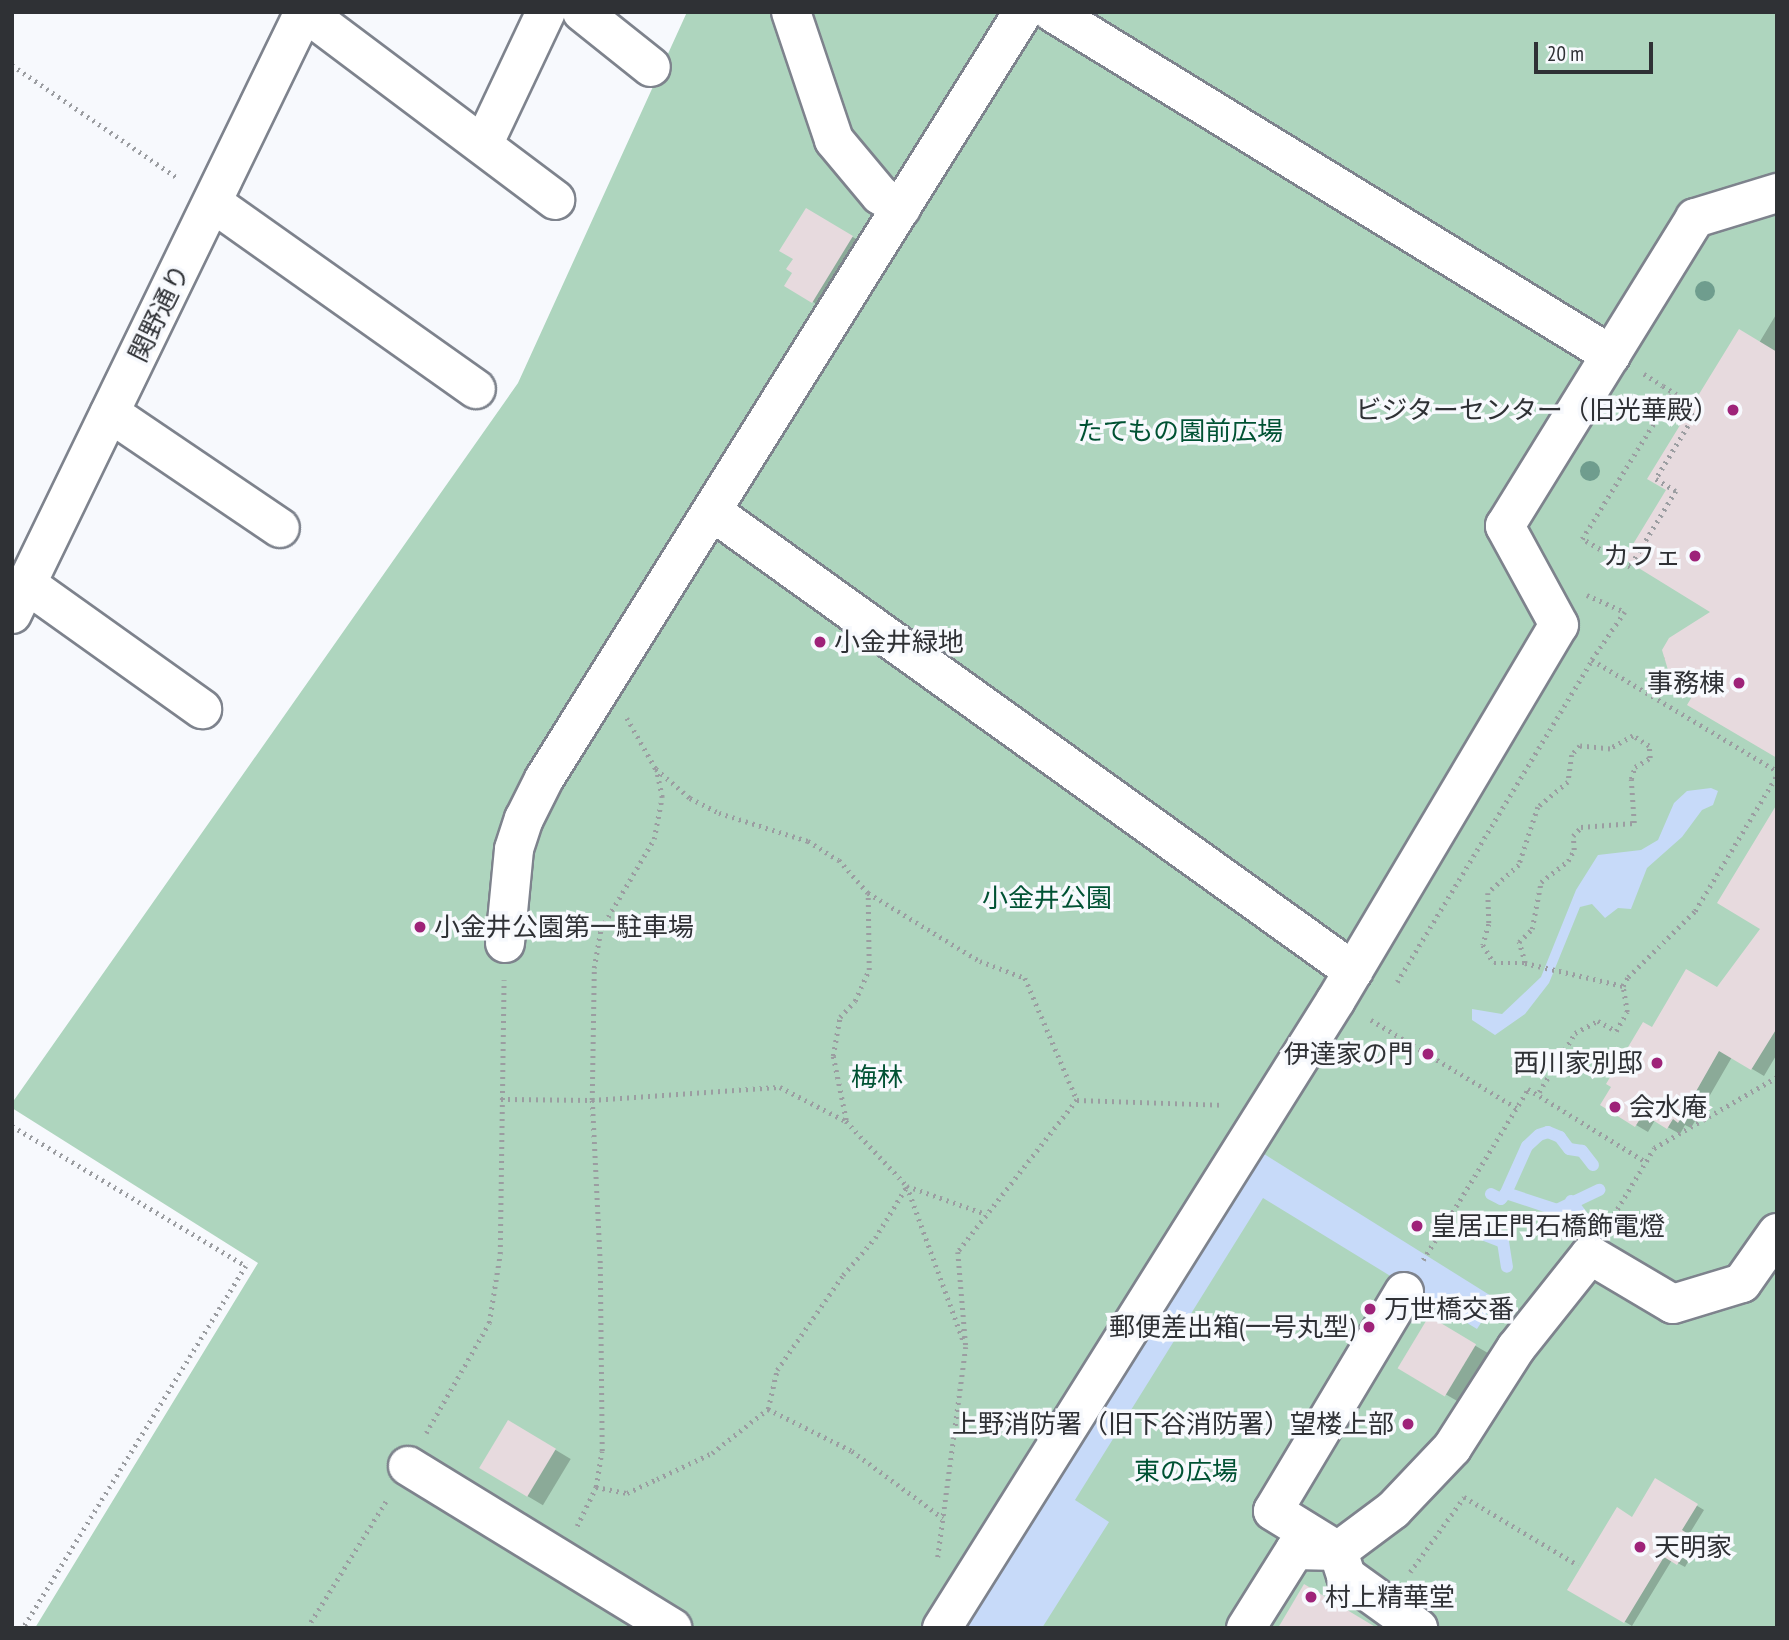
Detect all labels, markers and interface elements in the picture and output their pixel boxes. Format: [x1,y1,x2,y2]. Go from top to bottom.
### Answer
scale bar [1537,28,1656,72]
text: 20 m [1547,40,1584,67]
street label: 関野通り [122,259,196,367]
place label: ビジターセンター（旧光華殿） [1355,394,1719,426]
marker: ビジターセンター（旧光華殿） [1725,402,1741,418]
park label: たてもの園前広場 [1076,415,1284,447]
place label: カフェ [1603,540,1681,572]
marker: カフェ [1687,548,1703,564]
place label: 小金井緑地 [834,626,964,658]
marker: 小金井緑地 [812,634,828,650]
place label: 事務棟 [1647,667,1725,699]
marker: 事務棟 [1731,675,1747,691]
park label: 小金井公園 [982,882,1112,914]
place label: 小金井公園第一駐車場 [434,911,694,943]
marker: 小金井公園第一駐車場 [412,919,428,935]
place label: 伊達家の門 [1284,1038,1414,1070]
marker: 伊達家の門 [1420,1046,1436,1062]
place label: 西川家別邸 [1513,1047,1643,1079]
marker: 西川家別邸 [1649,1055,1665,1071]
park label: 梅林 [851,1061,903,1093]
place label: 会水庵 [1629,1091,1707,1123]
marker: 会水庵 [1607,1099,1623,1115]
place label: 皇居正門石橋飾電燈 [1431,1210,1665,1242]
marker: 皇居正門石橋飾電燈 [1409,1218,1425,1234]
place label: 万世橋交番 [1384,1293,1514,1325]
marker: 万世橋交番 [1362,1301,1378,1317]
place label: 郵便差出箱(一号丸型) [1109,1311,1355,1343]
marker: 郵便差出箱(一号丸型) [1361,1319,1377,1335]
place label: 上野消防署（旧下谷消防署）望楼上部 [952,1408,1394,1440]
marker: 上野消防署（旧下谷消防署）望楼上部 [1400,1416,1416,1432]
park label: 東の広場 [1134,1455,1238,1487]
place label: 天明家 [1654,1531,1732,1563]
marker: 天明家 [1632,1539,1648,1555]
place label: 村上精華堂 [1325,1581,1455,1613]
marker: 村上精華堂 [1303,1589,1319,1605]

